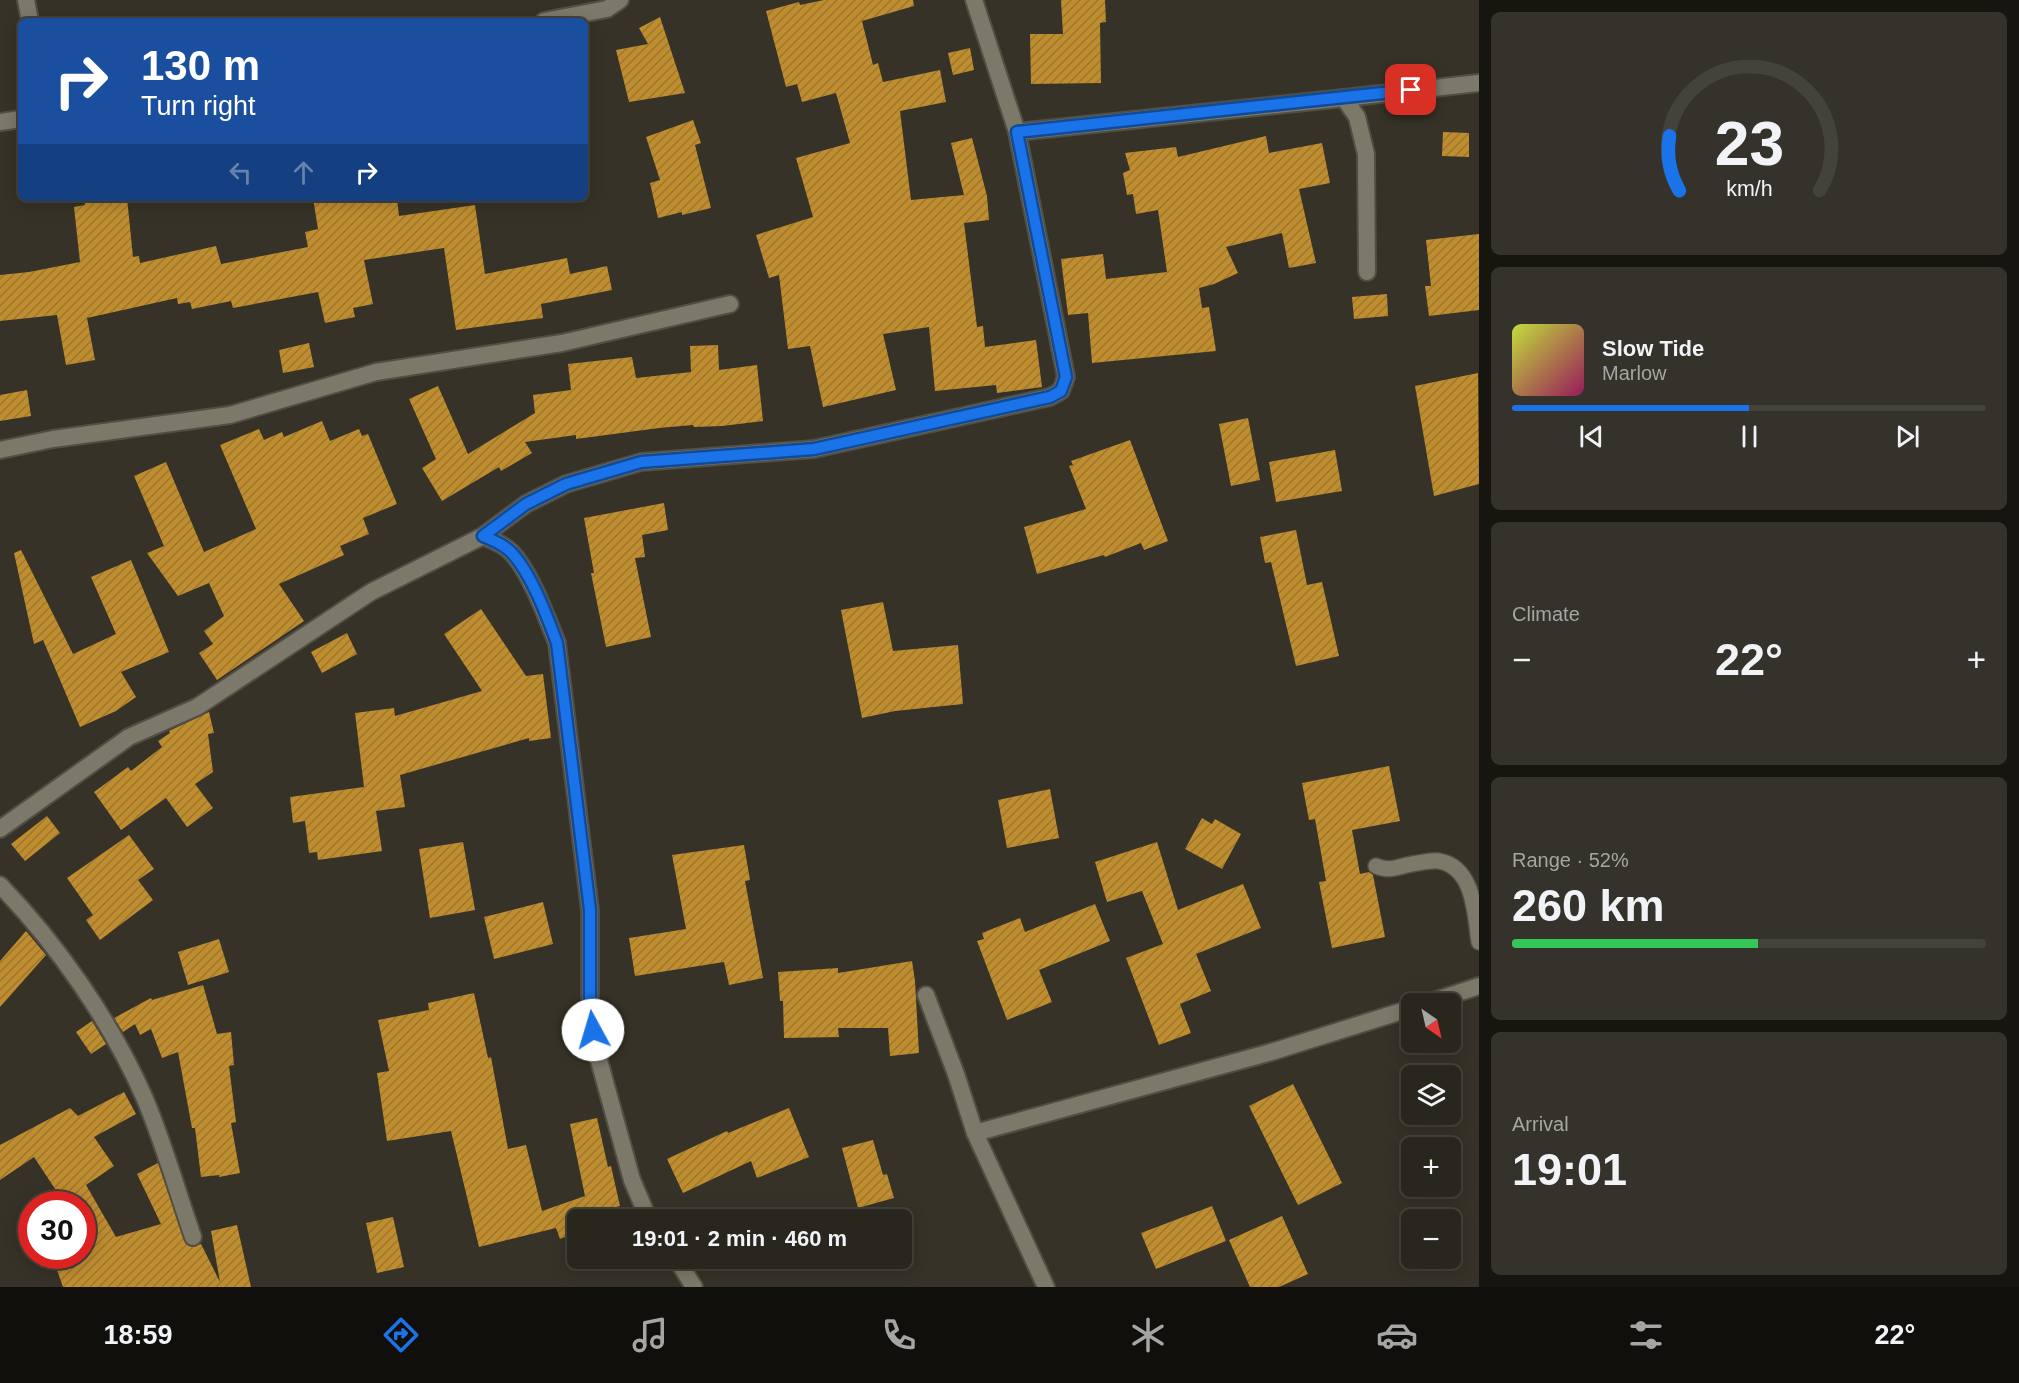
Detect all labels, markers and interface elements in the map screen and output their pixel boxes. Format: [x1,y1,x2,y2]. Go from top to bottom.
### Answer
icon: right [42,42,120,120]
text: 130 m [141,42,260,89]
pin [1385,64,1436,115]
icon: arrive [1394,73,1427,106]
text: Turn right [141,91,256,121]
text: 23 [1714,109,1784,178]
icon: left [224,156,257,189]
icon: ahead [287,156,320,189]
icon: right [350,156,383,189]
text: km/h [1726,177,1772,201]
text: Slow Tide [1602,336,1704,361]
text: Marlow [1602,362,1666,384]
icon: previous [1575,420,1608,453]
icon: pause [1733,420,1766,453]
icon: next [1891,420,1924,453]
text: Climate [1512,603,1580,625]
text: 22° [1715,634,1783,685]
text: − [1512,641,1531,678]
text: + [1967,641,1986,678]
text: Range · 52% [1512,849,1629,871]
text: 260 km [1512,880,1665,931]
north arrow [1401,993,1461,1053]
map controls [1401,993,1461,1269]
position arrow [561,998,625,1062]
button: layers [1401,1065,1461,1125]
text: Arrival [1512,1113,1569,1135]
button: + [1401,1137,1461,1197]
text: 19:01 [1512,1144,1627,1195]
speed limit sign: 30 [18,1191,96,1269]
button: − [1401,1209,1461,1269]
text: 19:01 · 2 min · 460 m [632,1226,847,1251]
icon: directions [380,1314,422,1356]
icon: music [629,1314,671,1356]
icon: phone [878,1314,920,1356]
icon: climate [1127,1314,1169,1356]
icon: car [1376,1314,1418,1356]
icon: filters [1625,1314,1667,1356]
text: 18:59 [104,1320,173,1350]
text: 22° [1875,1320,1915,1350]

